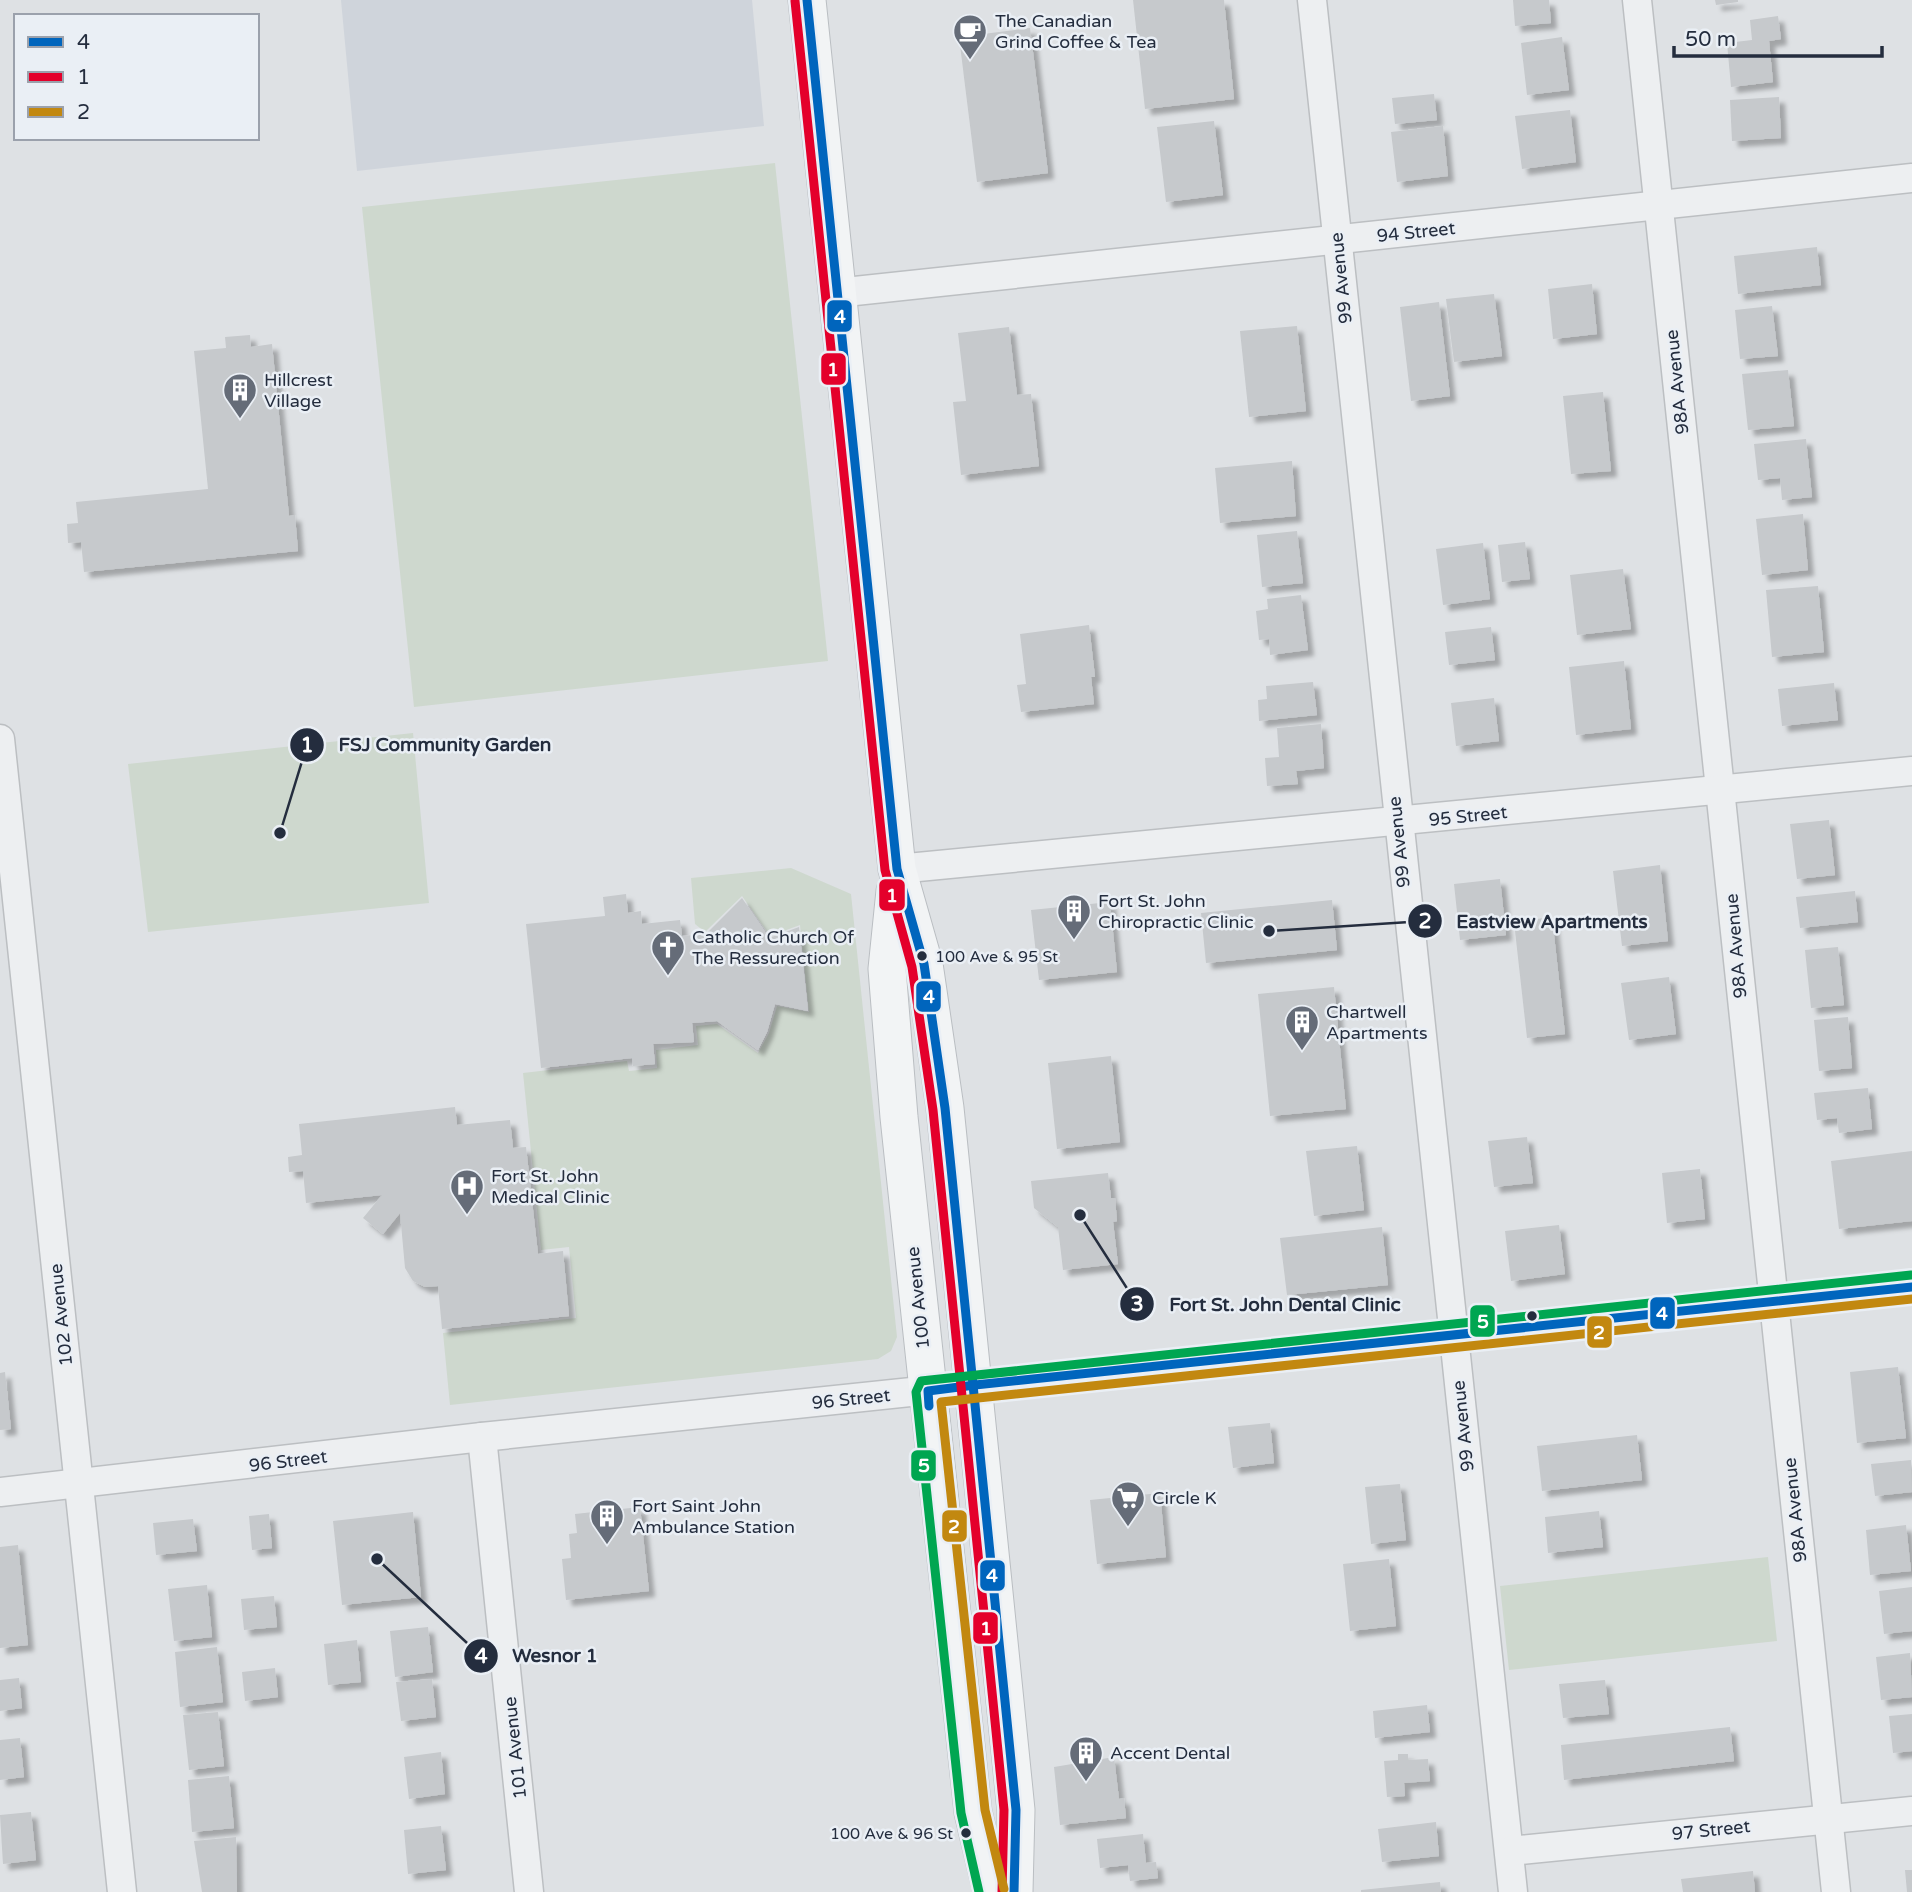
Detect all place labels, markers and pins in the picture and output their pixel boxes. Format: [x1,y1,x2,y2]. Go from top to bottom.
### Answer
place label: The Canadian Grind Coffee & Tea [995,10,1157,53]
cafe icon: The Canadian Grind Coffee & Tea [951,12,989,61]
place label: Hillcrest Village [264,369,333,412]
building icon: Hillcrest Village [221,371,259,420]
callout: FSJ Community Garden [289,725,565,765]
place label: Fort St. John Chiropractic Clinic [1098,890,1254,933]
building icon: Fort St. John Chiropractic Clinic [1055,892,1093,941]
callout: Eastview Apartments [1407,901,1662,941]
place label: Catholic Church Of The Ressurection [692,926,854,969]
church icon: Catholic Church Of The Ressurection [649,928,687,977]
place label: 100 Ave & 95 St [935,947,1058,967]
marker: 100 Ave & 95 St [915,949,929,963]
place label: Chartwell Apartments [1326,1001,1428,1044]
building icon: Chartwell Apartments [1283,1003,1321,1052]
place label: Fort St. John Medical Clinic [491,1165,610,1208]
hospital icon: Fort St. John Medical Clinic [448,1167,486,1216]
callout: Fort St. John Dental Clinic [1120,1284,1414,1324]
unlabelled marker [1525,1309,1539,1323]
supermarket icon: Circle K [1109,1479,1147,1528]
place label: Circle K [1152,1487,1217,1509]
place label: Fort Saint John Ambulance Station [632,1495,795,1538]
building icon: Fort Saint John Ambulance Station [588,1497,626,1546]
callout: Wesnor 1 [464,1636,612,1676]
building icon: Accent Dental [1067,1734,1105,1783]
place label: Accent Dental [1110,1742,1230,1764]
place label: 100 Ave & 96 St [830,1824,953,1844]
marker: 100 Ave & 96 St [959,1826,973,1840]

